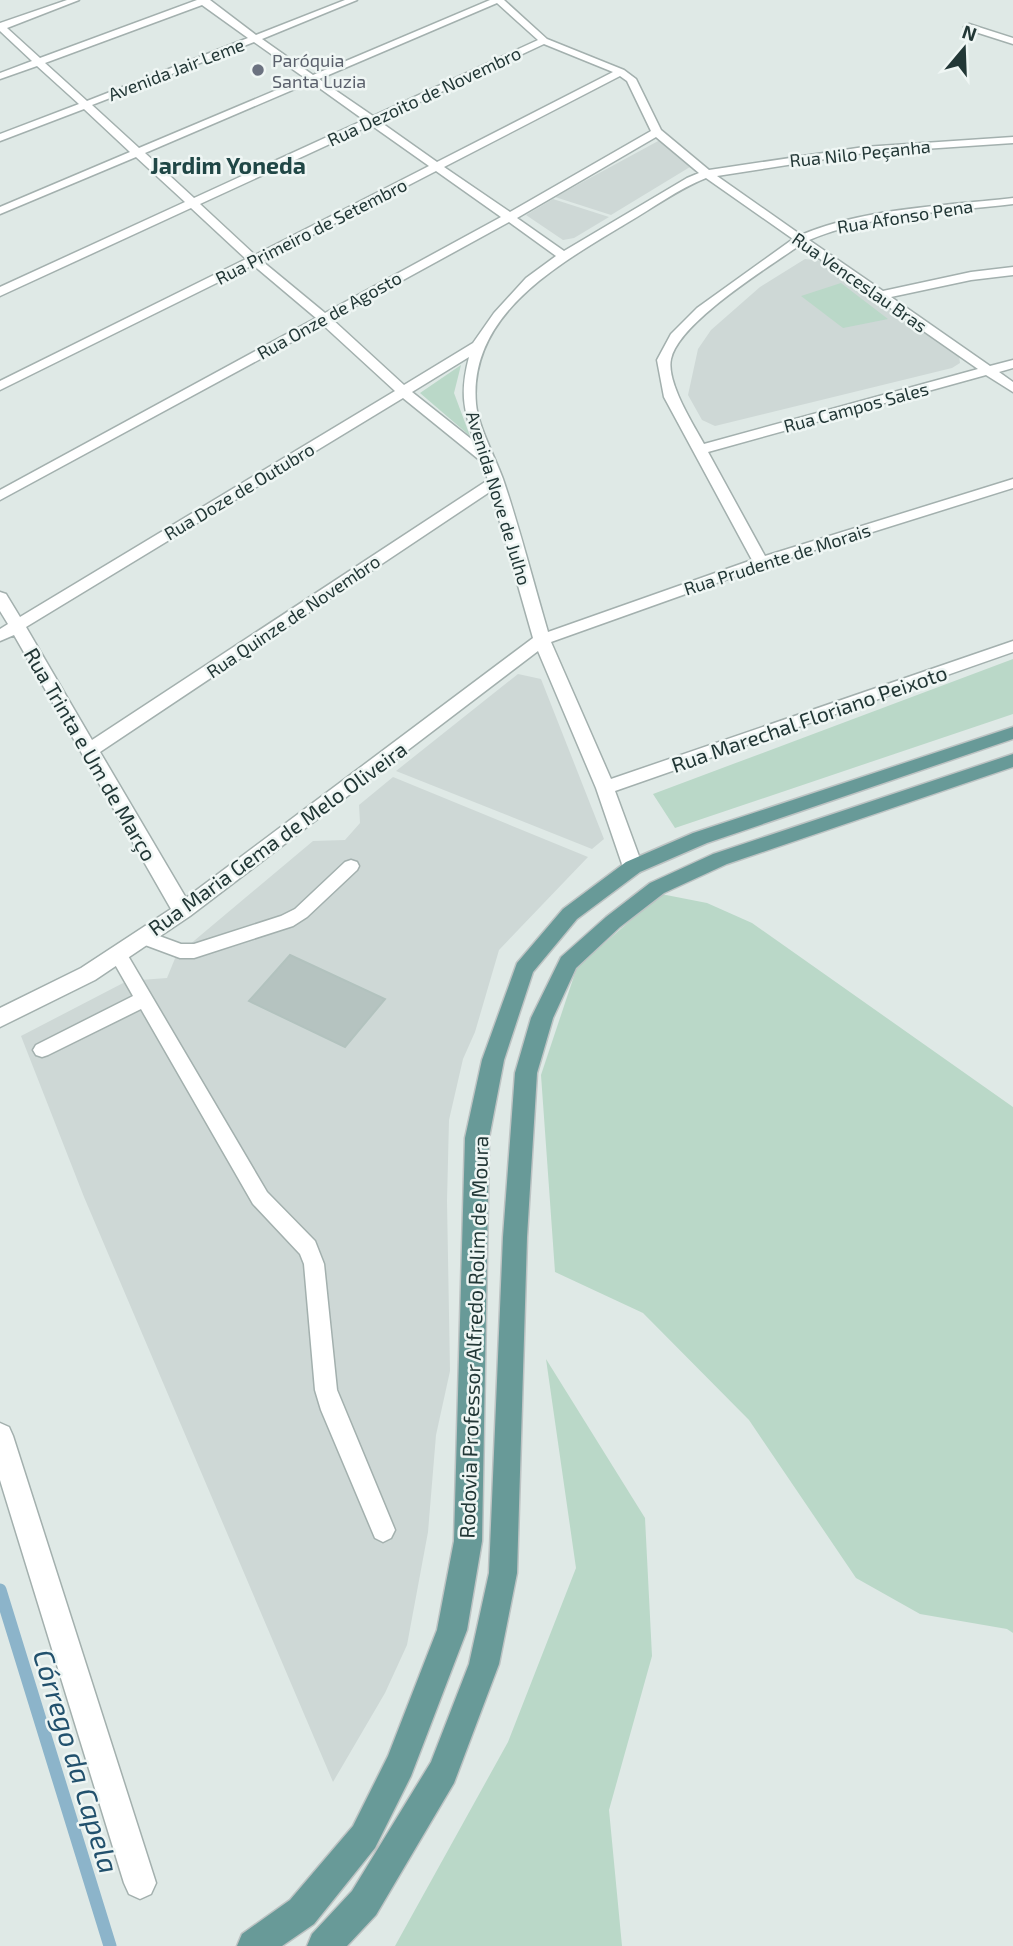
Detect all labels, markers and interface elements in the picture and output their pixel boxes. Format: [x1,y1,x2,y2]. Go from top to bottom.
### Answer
north arrow [929,14,999,84]
text: N [959,19,980,46]
street label: Avenida Jair Leme [105,33,247,105]
street label: Rua Dezoito de Novembro [324,41,524,151]
place label: Paróquia Santa Luzia [272,49,366,92]
marker: Paróquia Santa Luzia [250,62,266,78]
street label: Rua Nilo Peçanha [788,135,932,172]
district label: Jardim Yoneda [150,151,306,179]
street label: Rua Primeiro de Setembro [211,173,411,289]
street label: Rua Afonso Pena [836,194,974,238]
street label: Rua Venceslau Bras [788,227,932,337]
street label: Rua Onze de Agosto [253,266,405,364]
street label: Rua Campos Sales [781,377,931,437]
street label: Avenida Nove de Julho [462,408,536,588]
street label: Rua Doze de Outubro [160,437,318,545]
street label: Rua Prudente de Morais [681,518,873,600]
street label: Rua Quinze de Novembro [202,550,384,682]
street label: Rua Trinta e Um de Março [18,643,162,866]
street label: Rua Marechal Floriano Peixoto [668,659,950,777]
street label: Rua Maria Gema de Melo Oliveira [143,736,411,940]
street label: Rodovia Professor Alfredo Rolim de Moura [453,1135,493,1539]
water label: Córrego da Capela [27,1645,127,1877]

